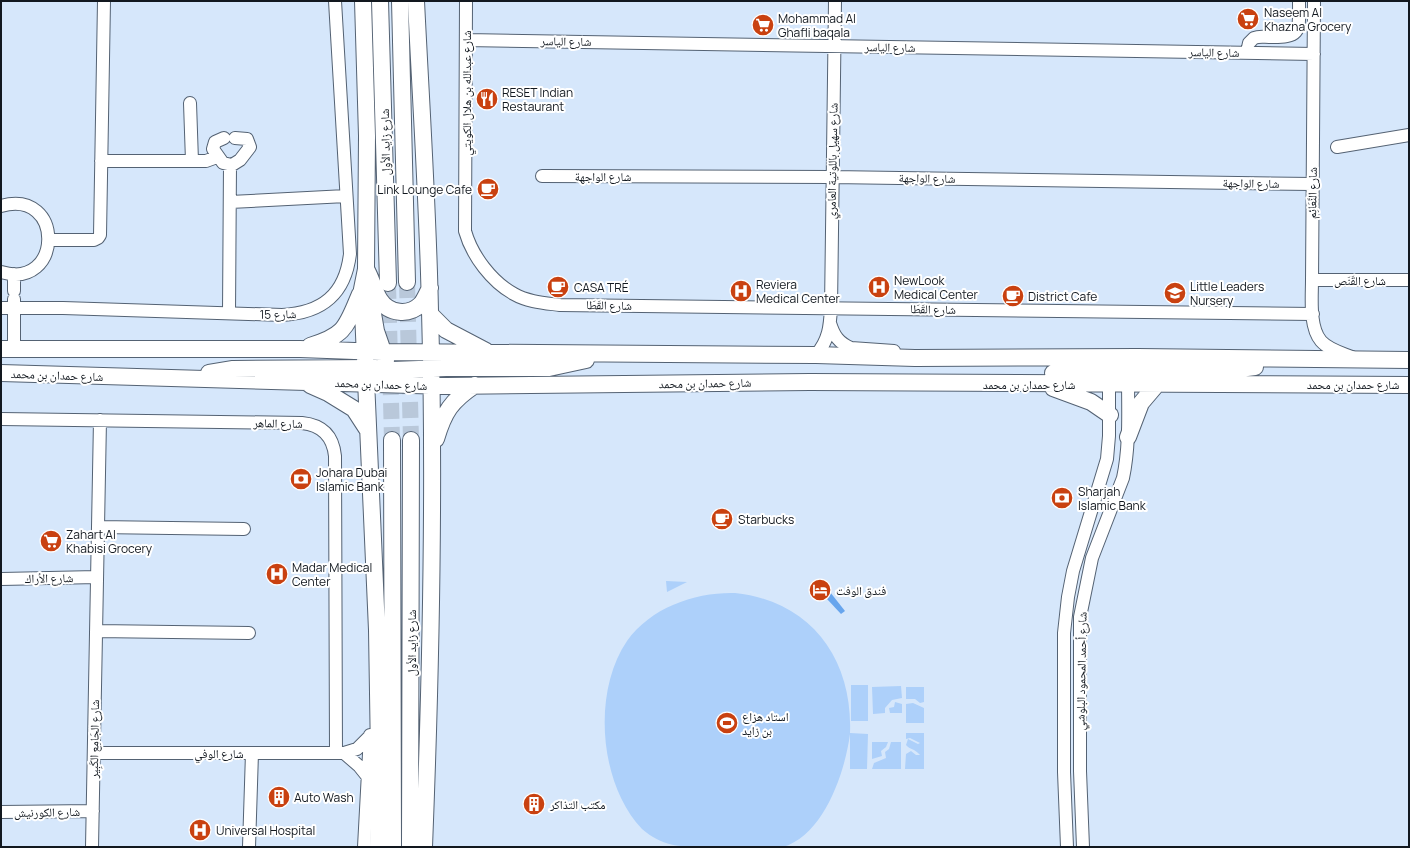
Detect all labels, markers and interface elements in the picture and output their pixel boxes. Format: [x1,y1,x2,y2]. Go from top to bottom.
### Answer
place label: Naseem Al Khazna Grocery [1264,4,1352,35]
supermarket icon: Naseem Al Khazna Grocery [1235,6,1261,32]
place label: Mohammad Al Ghafli baqala [778,10,856,41]
supermarket icon: Mohammad Al Ghafli baqala [750,12,776,38]
street label: شارع عبدالله بن هلال الكويتي [458,30,477,156]
street label: شارع الياسر [539,32,592,50]
street label: شارع الياسر [863,38,916,56]
street label: شارع الياسر [1187,43,1240,61]
place label: RESET Indian Restaurant [502,84,573,115]
restaurant icon: RESET Indian Restaurant [474,86,500,112]
street label: شارع سهيل باللوتية العامري [822,103,844,219]
street label: شارع زايد الأول [376,108,394,176]
street label: شارع النَّعَائِم [1303,167,1321,219]
street label: شارع الواجهة [575,168,631,185]
street label: شارع الواجهة [898,169,956,187]
street label: شارع الواجهة [1222,174,1280,192]
cafe icon: Link Lounge Cafe [475,176,501,202]
place label: Link Lounge Cafe [377,181,472,198]
place label: NewLook Medical Center [894,272,979,303]
street label: شارع القَنَص [1334,272,1386,289]
cafe icon: CASA TRÉ [545,274,571,300]
hospital icon: NewLook Medical Center [866,274,892,300]
place label: Reviera Medical Center [756,276,841,307]
hospital icon: Reviera Medical Center [728,278,754,304]
place label: Little Leaders Nursery [1190,278,1264,309]
place label: CASA TRÉ [574,279,629,296]
school or university icon: Little Leaders Nursery [1162,280,1188,306]
cafe icon: District Cafe [1000,283,1026,309]
place label: District Cafe [1028,288,1097,305]
street label: شارع القَطَا [586,296,632,314]
street label: شارع القَطَا [910,300,956,318]
street label: شارع 15 [259,305,297,323]
street label: شارع حمدان بن محمد [10,365,104,385]
street label: شارع حمدان بن محمد [334,374,428,394]
street label: شارع حمدان بن محمد [659,374,752,392]
street label: شارع حمدان بن محمد [983,376,1075,393]
street label: شارع حمدان بن محمد [1307,376,1399,393]
street label: شارع الماهر [252,414,303,432]
place label: Johara Dubai Islamic Bank [316,464,387,495]
bank icon: Johara Dubai Islamic Bank [288,466,314,492]
place label: Sharjah Islamic Bank [1078,483,1147,514]
bank icon: Sharjah Islamic Bank [1049,485,1075,511]
cafe icon: Starbucks [709,506,735,532]
place label: Starbucks [738,511,794,528]
place label: Zahart Al Khabisi Grocery [66,526,153,557]
supermarket icon: Zahart Al Khabisi Grocery [38,528,64,554]
place label: Madar Medical Center [292,559,372,590]
hospital icon: Madar Medical Center [264,561,290,587]
street label: شارع الأراك [25,569,73,587]
hotel icon: فندق الوفت [807,577,833,603]
place label: فندق الوفت [836,582,886,599]
street label: شارع زايد الأول [403,610,420,676]
street label: شارع أحمد المحمود البلوشي [1071,611,1093,730]
street label: شارع الجَامِع الكَبِير [85,699,104,780]
place label: استاد هزاع بن زايد [742,708,789,739]
sports icon: استاد هزاع بن زايد [714,710,740,736]
street label: شارع الوفي [194,745,244,764]
building icon: Auto Wash [266,784,292,810]
place label: Auto Wash [294,789,354,806]
building icon: مكتب التذاكر [521,791,547,817]
place label: مكتب التذاكر [549,796,606,813]
street label: شارع الكورنيش [14,803,80,821]
hospital icon: Universal Hospital [187,817,213,843]
place label: Universal Hospital [216,822,315,839]

